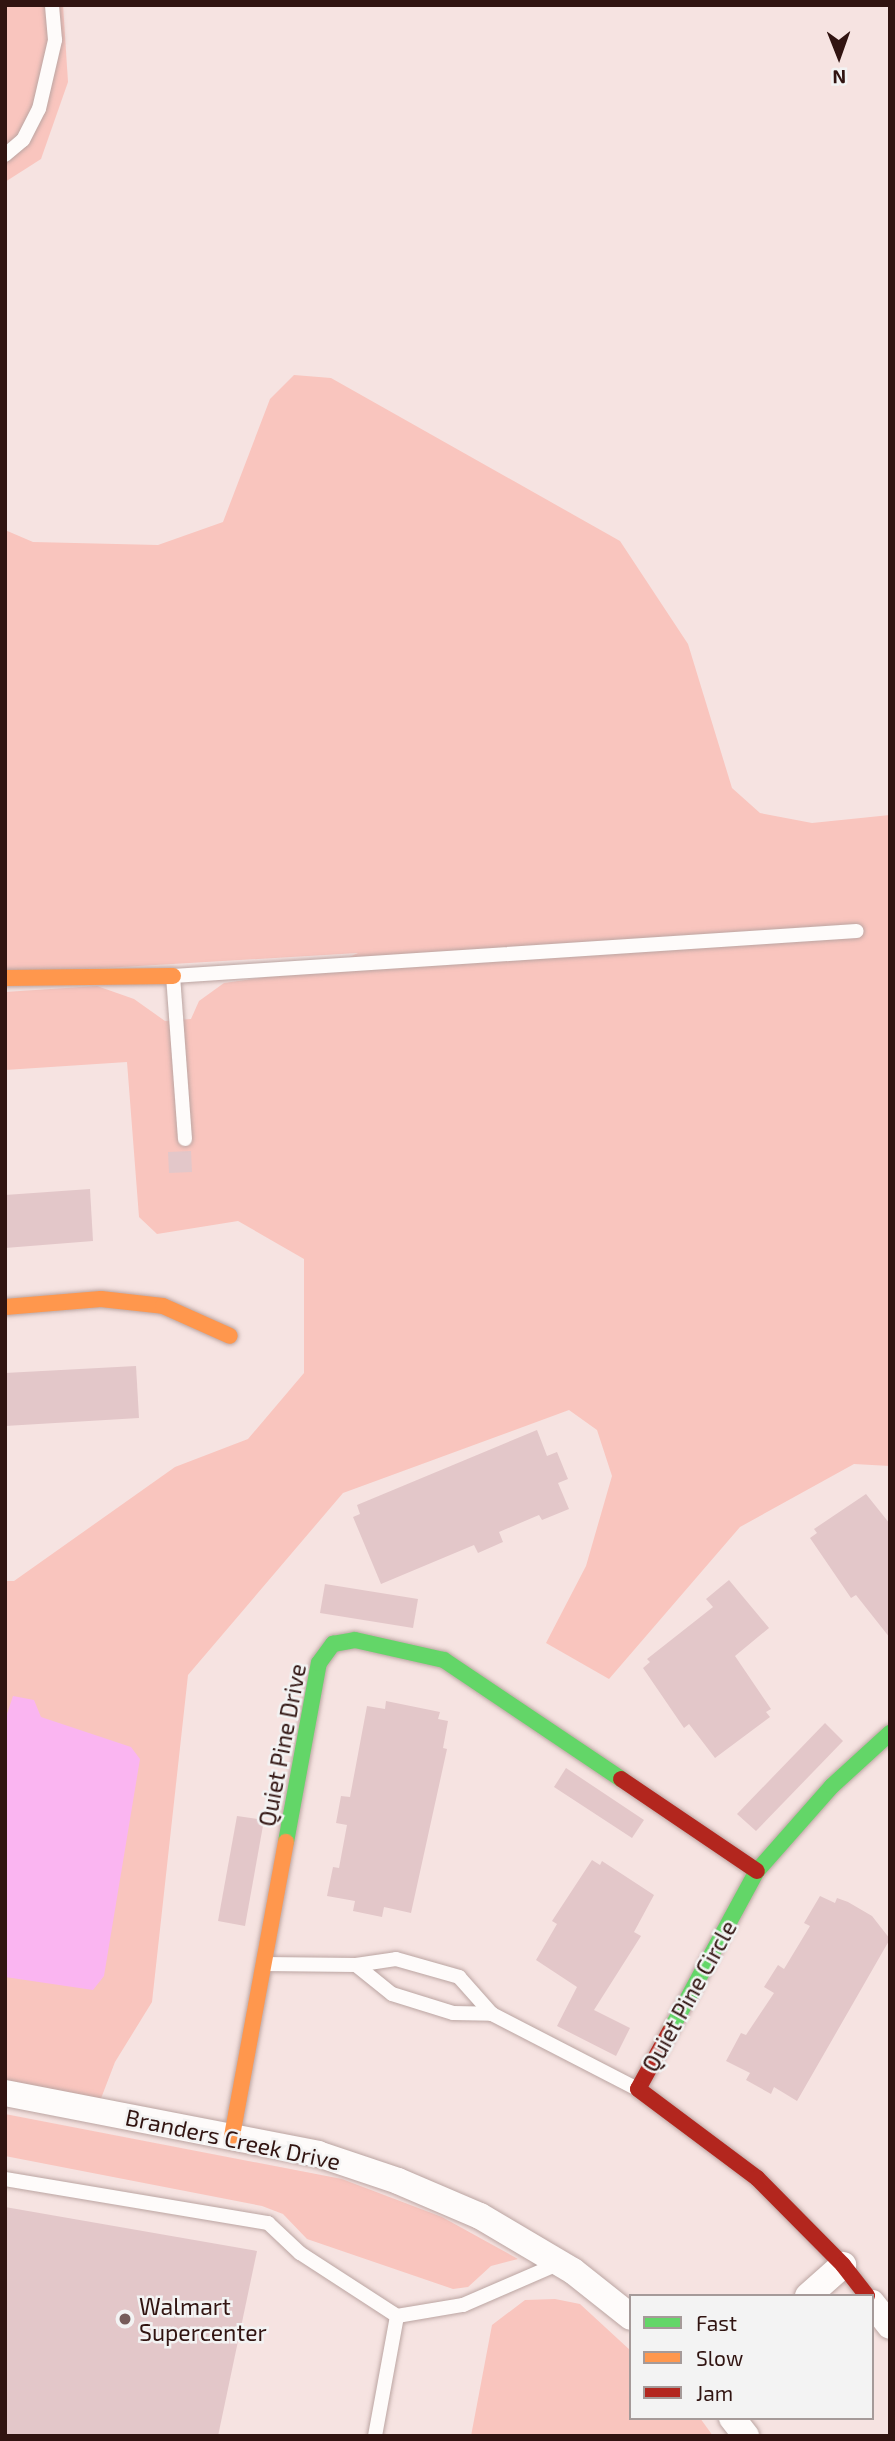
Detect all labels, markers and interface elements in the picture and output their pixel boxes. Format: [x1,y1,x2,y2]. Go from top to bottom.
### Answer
north arrow [804,21,874,91]
text: N [832,66,846,89]
street label: Quiet Pine Drive [253,1661,311,1829]
street label: Quiet Pine Circle [636,1916,742,2076]
street label: Branders Creek Drive [123,2103,343,2175]
place label: Walmart Supercenter [139,2292,267,2346]
legend [629,2294,874,2420]
text: Fast [696,2310,737,2335]
marker: Walmart Supercenter [117,2311,133,2327]
text: Slow [696,2345,743,2370]
text: Jam [696,2380,733,2405]

